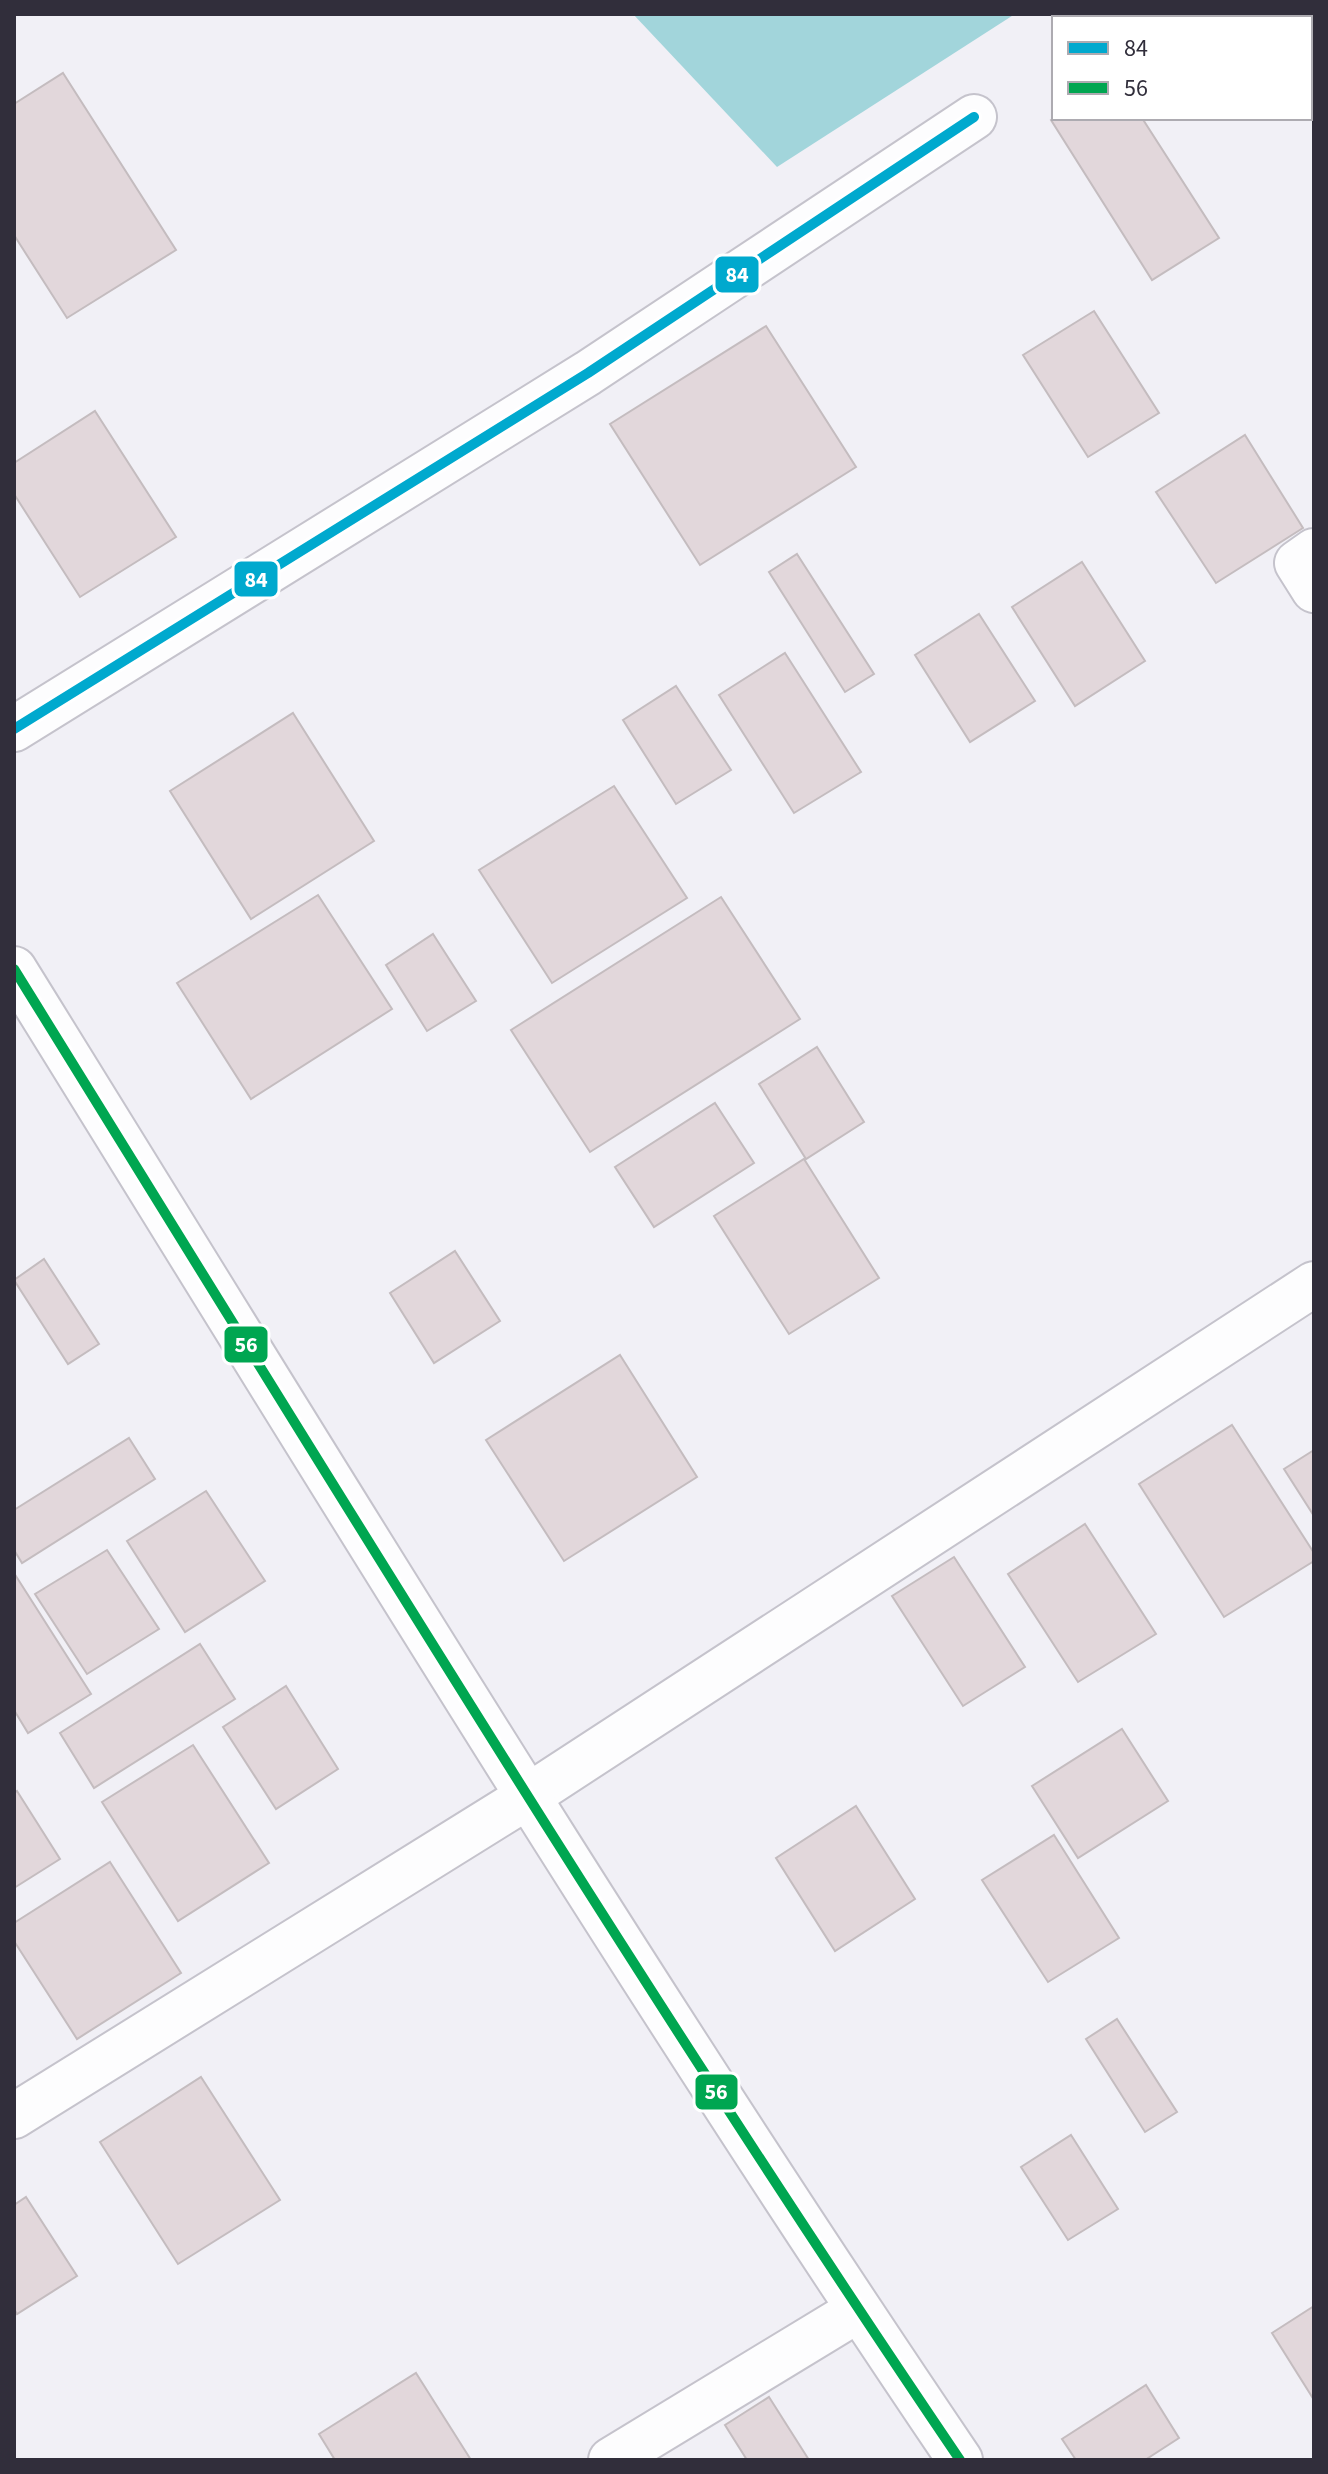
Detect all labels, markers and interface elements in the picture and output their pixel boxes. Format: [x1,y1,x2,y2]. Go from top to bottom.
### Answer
legend [1052,16,1312,120]
text: 84 [1124,31,1148,66]
text: 56 [1124,71,1148,106]
line badge: 84 [714,255,760,294]
text: 84 [725,259,749,291]
line badge: 84 [233,560,279,598]
text: 84 [244,564,268,596]
line badge: 56 [223,1325,269,1364]
text: 56 [234,1329,258,1361]
line badge: 56 [694,2073,739,2111]
text: 56 [704,2076,728,2108]

